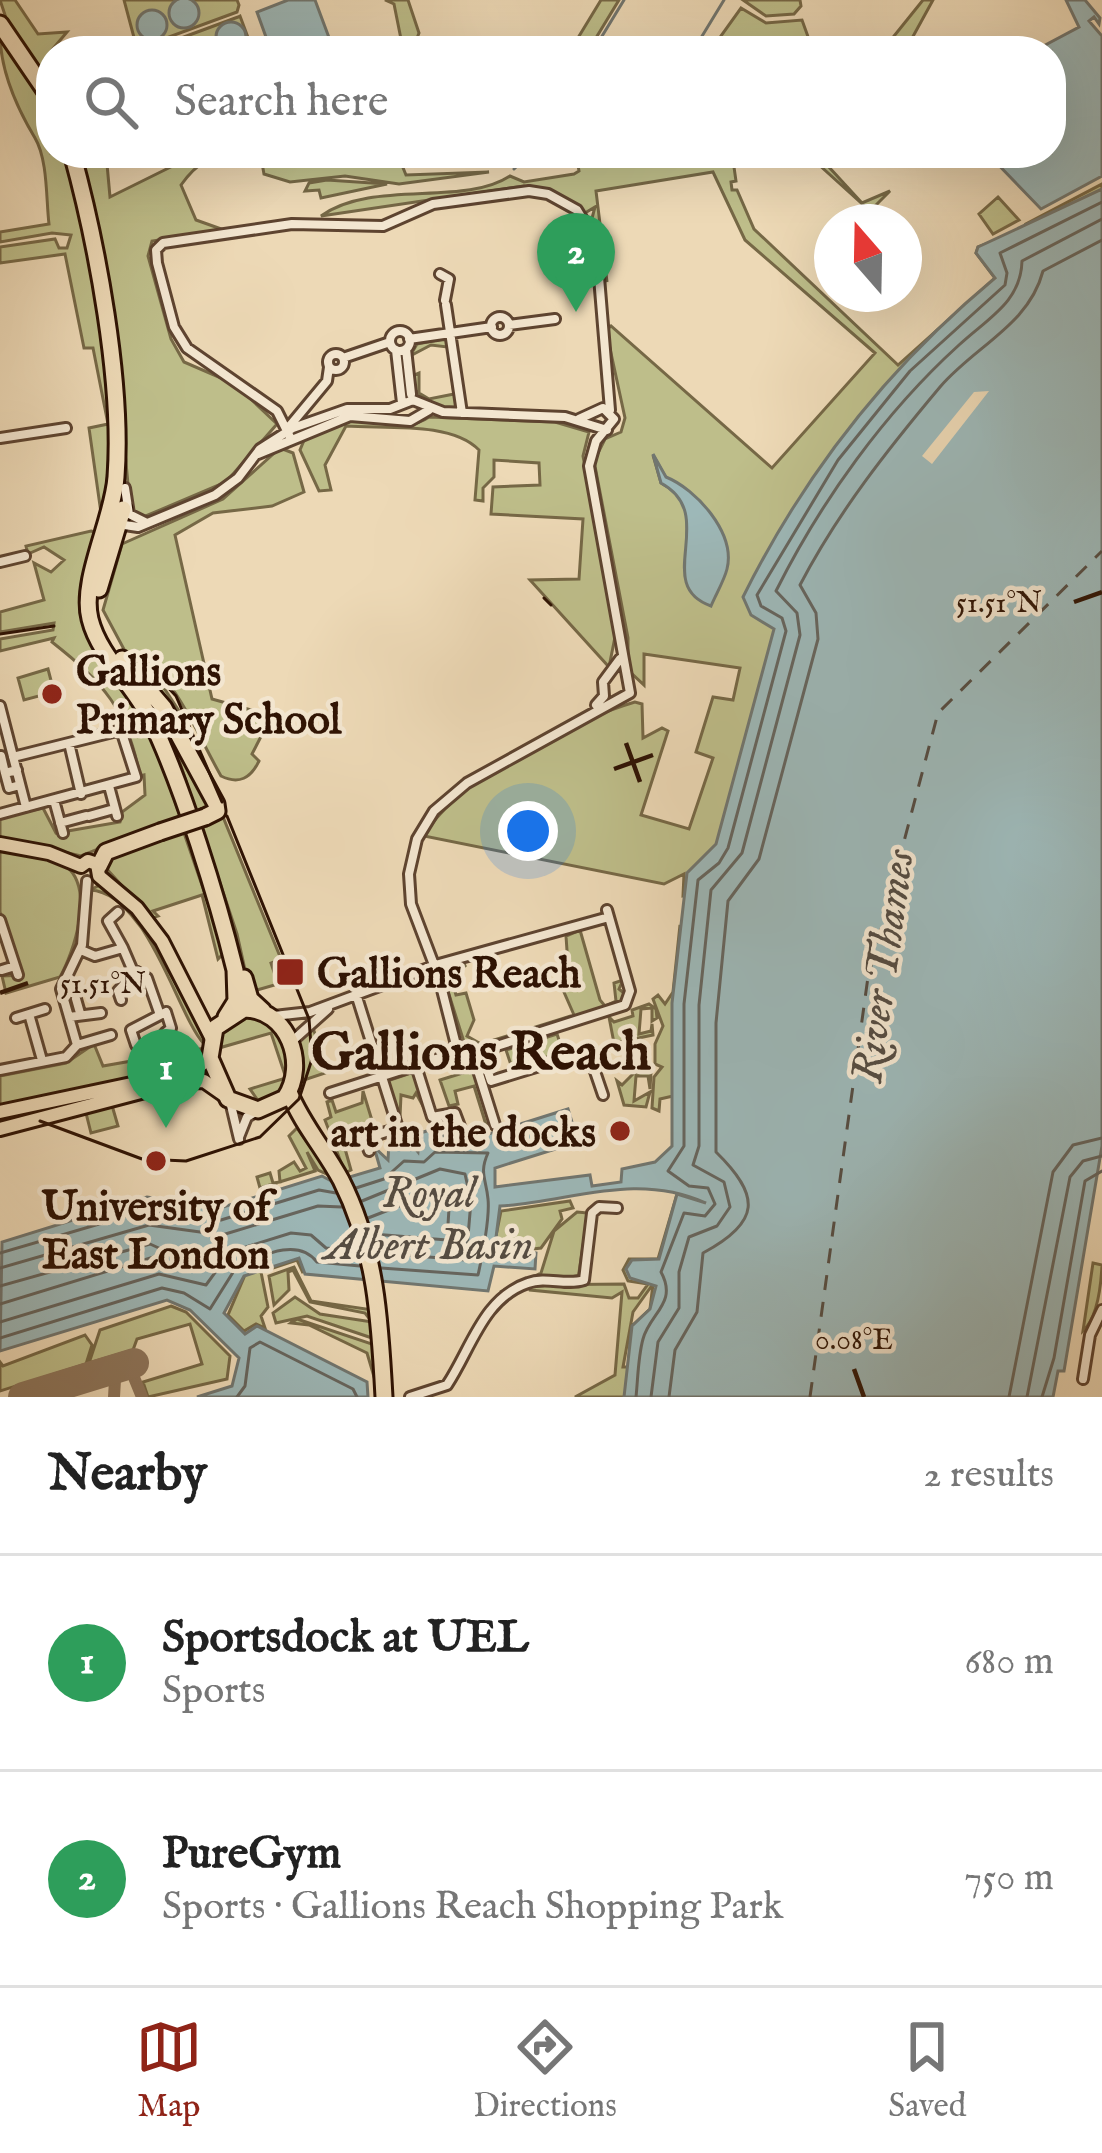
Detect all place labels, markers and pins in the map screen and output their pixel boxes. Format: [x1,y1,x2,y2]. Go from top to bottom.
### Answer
pin: 2 [537,213,615,312]
place label: Gallions Primary School [76,647,343,748]
marker: Gallions Primary School [39,681,65,707]
place label: Gallions Reach [317,949,582,1002]
marker: Gallions Reach [274,956,306,988]
pin: 1 [127,1029,205,1128]
place label: art in the docks [331,1108,596,1161]
marker: art in the docks [607,1118,633,1144]
marker: University of East London [143,1148,169,1174]
place label: University of East London [42,1182,277,1283]

